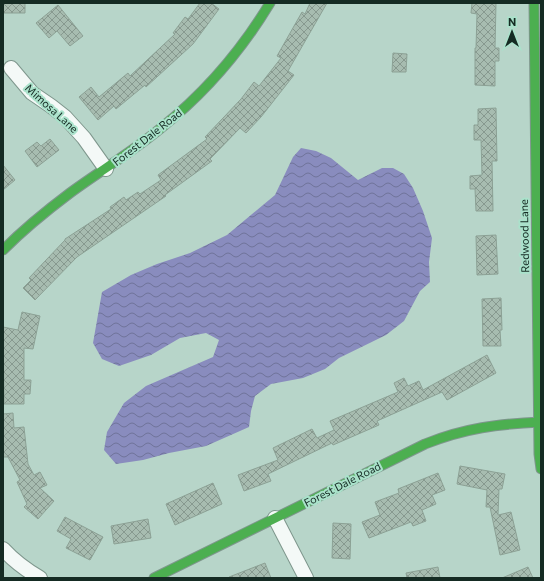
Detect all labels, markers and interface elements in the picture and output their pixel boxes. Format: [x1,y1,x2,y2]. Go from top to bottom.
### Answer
north arrow [492,12,532,52]
text: N [508,15,516,28]
street label: Mimosa Lane [23,81,81,135]
street label: Forest Dale Road [110,106,184,168]
street label: Redwood Lane [517,199,531,273]
street label: Forest Dale Road [301,459,383,509]

